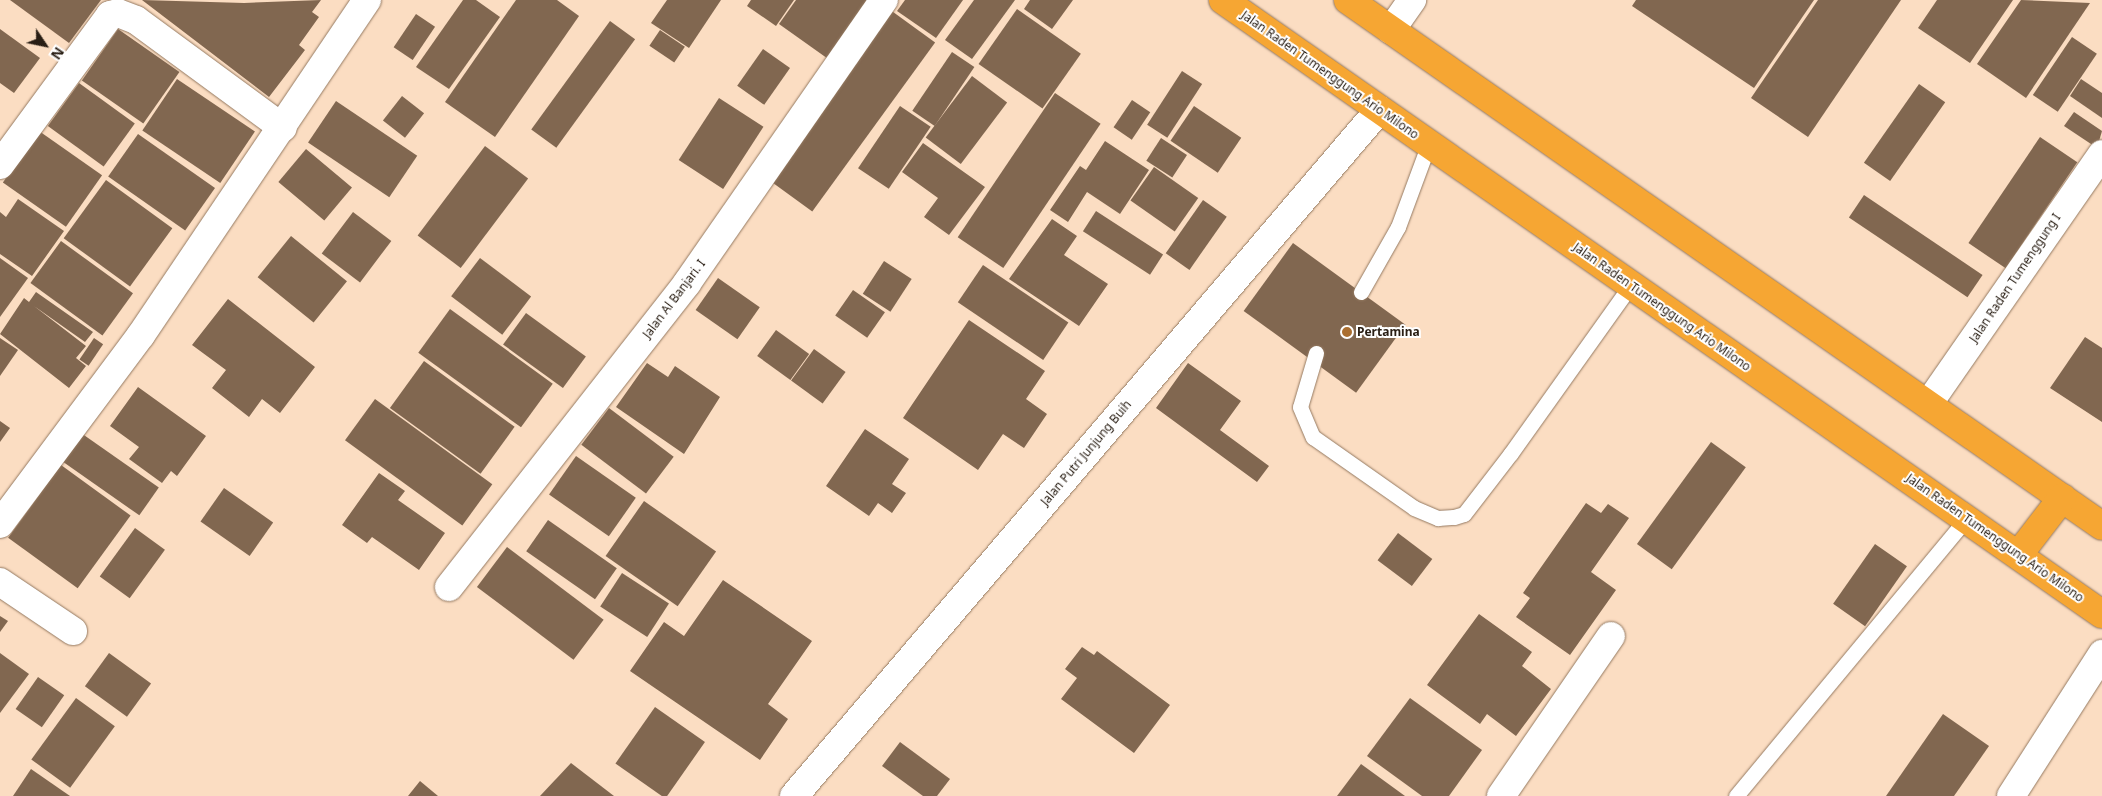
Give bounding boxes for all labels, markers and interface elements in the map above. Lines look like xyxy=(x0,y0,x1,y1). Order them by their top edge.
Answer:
street label: Jalan Raden Tumenggung Ario Milono xyxy=(1238,8,1422,142)
north arrow xyxy=(20,20,70,70)
text: N xyxy=(47,44,69,64)
street label: Jalan Raden Tumenggung I xyxy=(1966,211,2064,345)
street label: Jalan Raden Tumenggung Ario Milono xyxy=(1570,240,1754,374)
street label: Jalan Al Banjari. I xyxy=(640,257,708,341)
place label: Pertamina xyxy=(1357,325,1420,339)
marker: Pertamina xyxy=(1341,326,1353,338)
street label: Jalan Putri Junjung Buih xyxy=(1038,398,1134,508)
street label: Jalan Raden Tumenggung Ario Milono xyxy=(1903,471,2087,605)

